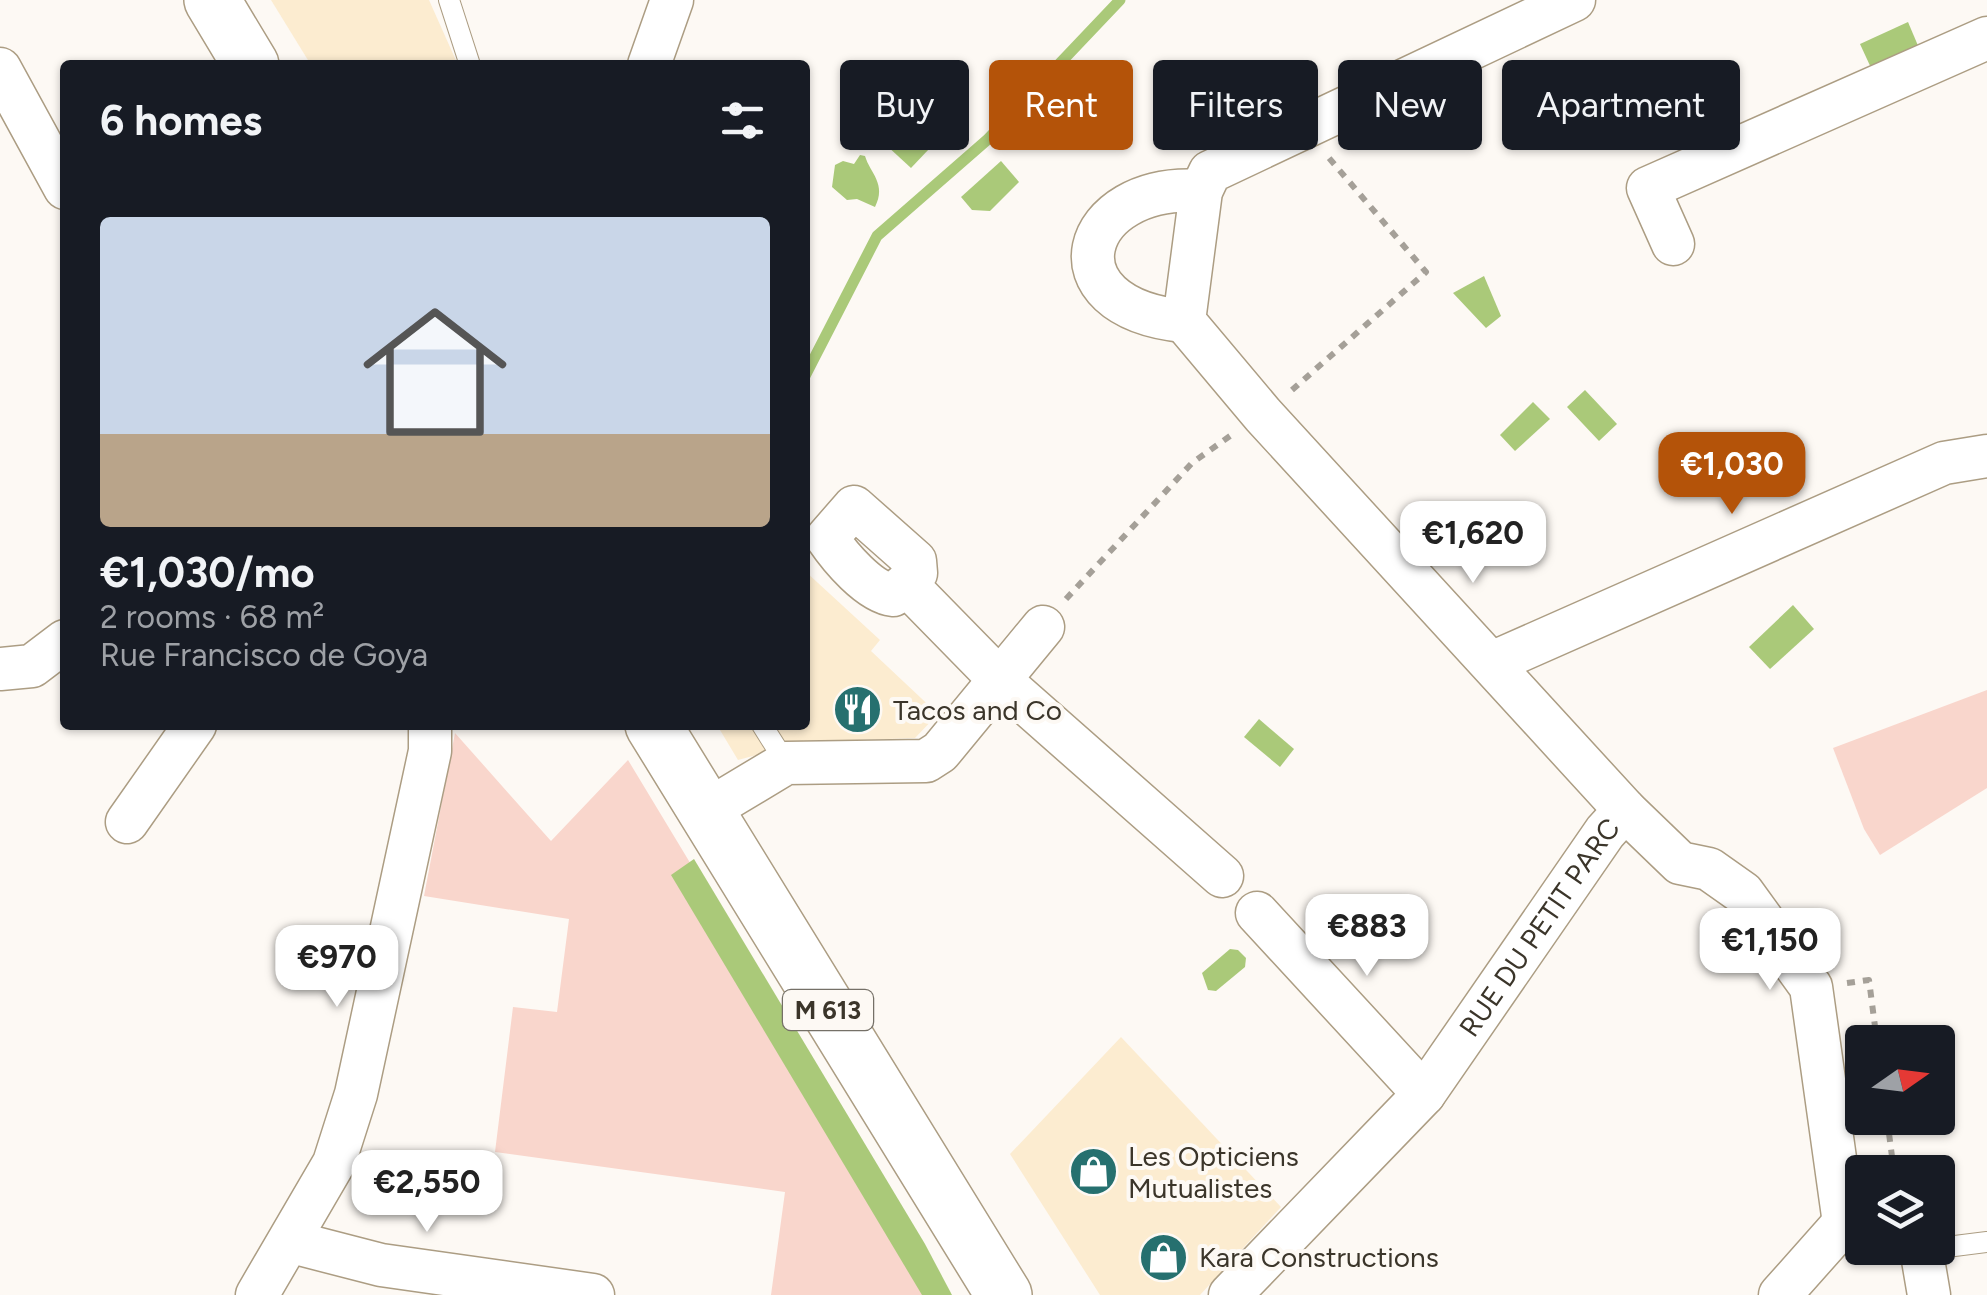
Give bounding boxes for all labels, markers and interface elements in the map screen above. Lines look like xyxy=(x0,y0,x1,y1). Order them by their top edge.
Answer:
chip: Buy xyxy=(840,60,969,150)
chip: Rent xyxy=(989,60,1133,150)
chip: Filters xyxy=(1153,60,1318,150)
chip: New xyxy=(1338,60,1482,150)
chip: Apartment xyxy=(1502,60,1740,150)
icon: filters xyxy=(715,93,770,148)
text: 6 homes xyxy=(100,95,262,146)
icon: home xyxy=(345,282,525,462)
pin: €1,030 xyxy=(1651,432,1813,517)
text: €1,030 xyxy=(1680,445,1784,483)
pin: €1,620 xyxy=(1392,501,1554,586)
text: €1,620 xyxy=(1422,514,1524,552)
text: €1,030/mo xyxy=(100,547,315,598)
text: 2 rooms · 68 m² xyxy=(100,598,324,636)
text: Rue Francisco de Goya xyxy=(100,636,428,674)
restaurant icon: Tacos and Co xyxy=(832,684,884,736)
place label: Tacos and Co xyxy=(893,693,1062,727)
street label: RUE DU PETIT PARC xyxy=(1452,811,1626,1043)
pin: €883 xyxy=(1308,894,1426,979)
text: €883 xyxy=(1327,907,1407,945)
pin: €1,150 xyxy=(1689,908,1851,993)
text: €1,150 xyxy=(1722,921,1818,959)
pin: €970 xyxy=(278,925,396,1010)
text: €970 xyxy=(297,938,377,976)
road number: M 613 xyxy=(783,990,873,1030)
north arrow xyxy=(1845,1025,1955,1135)
map controls xyxy=(1845,1025,1955,1265)
place label: Les Opticiens Mutualistes xyxy=(1128,1139,1299,1205)
shop icon: Les Opticiens Mutualistes xyxy=(1067,1146,1119,1198)
pin: €2,550 xyxy=(346,1150,508,1235)
button: layers xyxy=(1845,1155,1955,1265)
text: €2,550 xyxy=(374,1163,480,1201)
shop icon: Kara Constructions xyxy=(1138,1231,1190,1283)
place label: Kara Constructions xyxy=(1199,1240,1439,1274)

